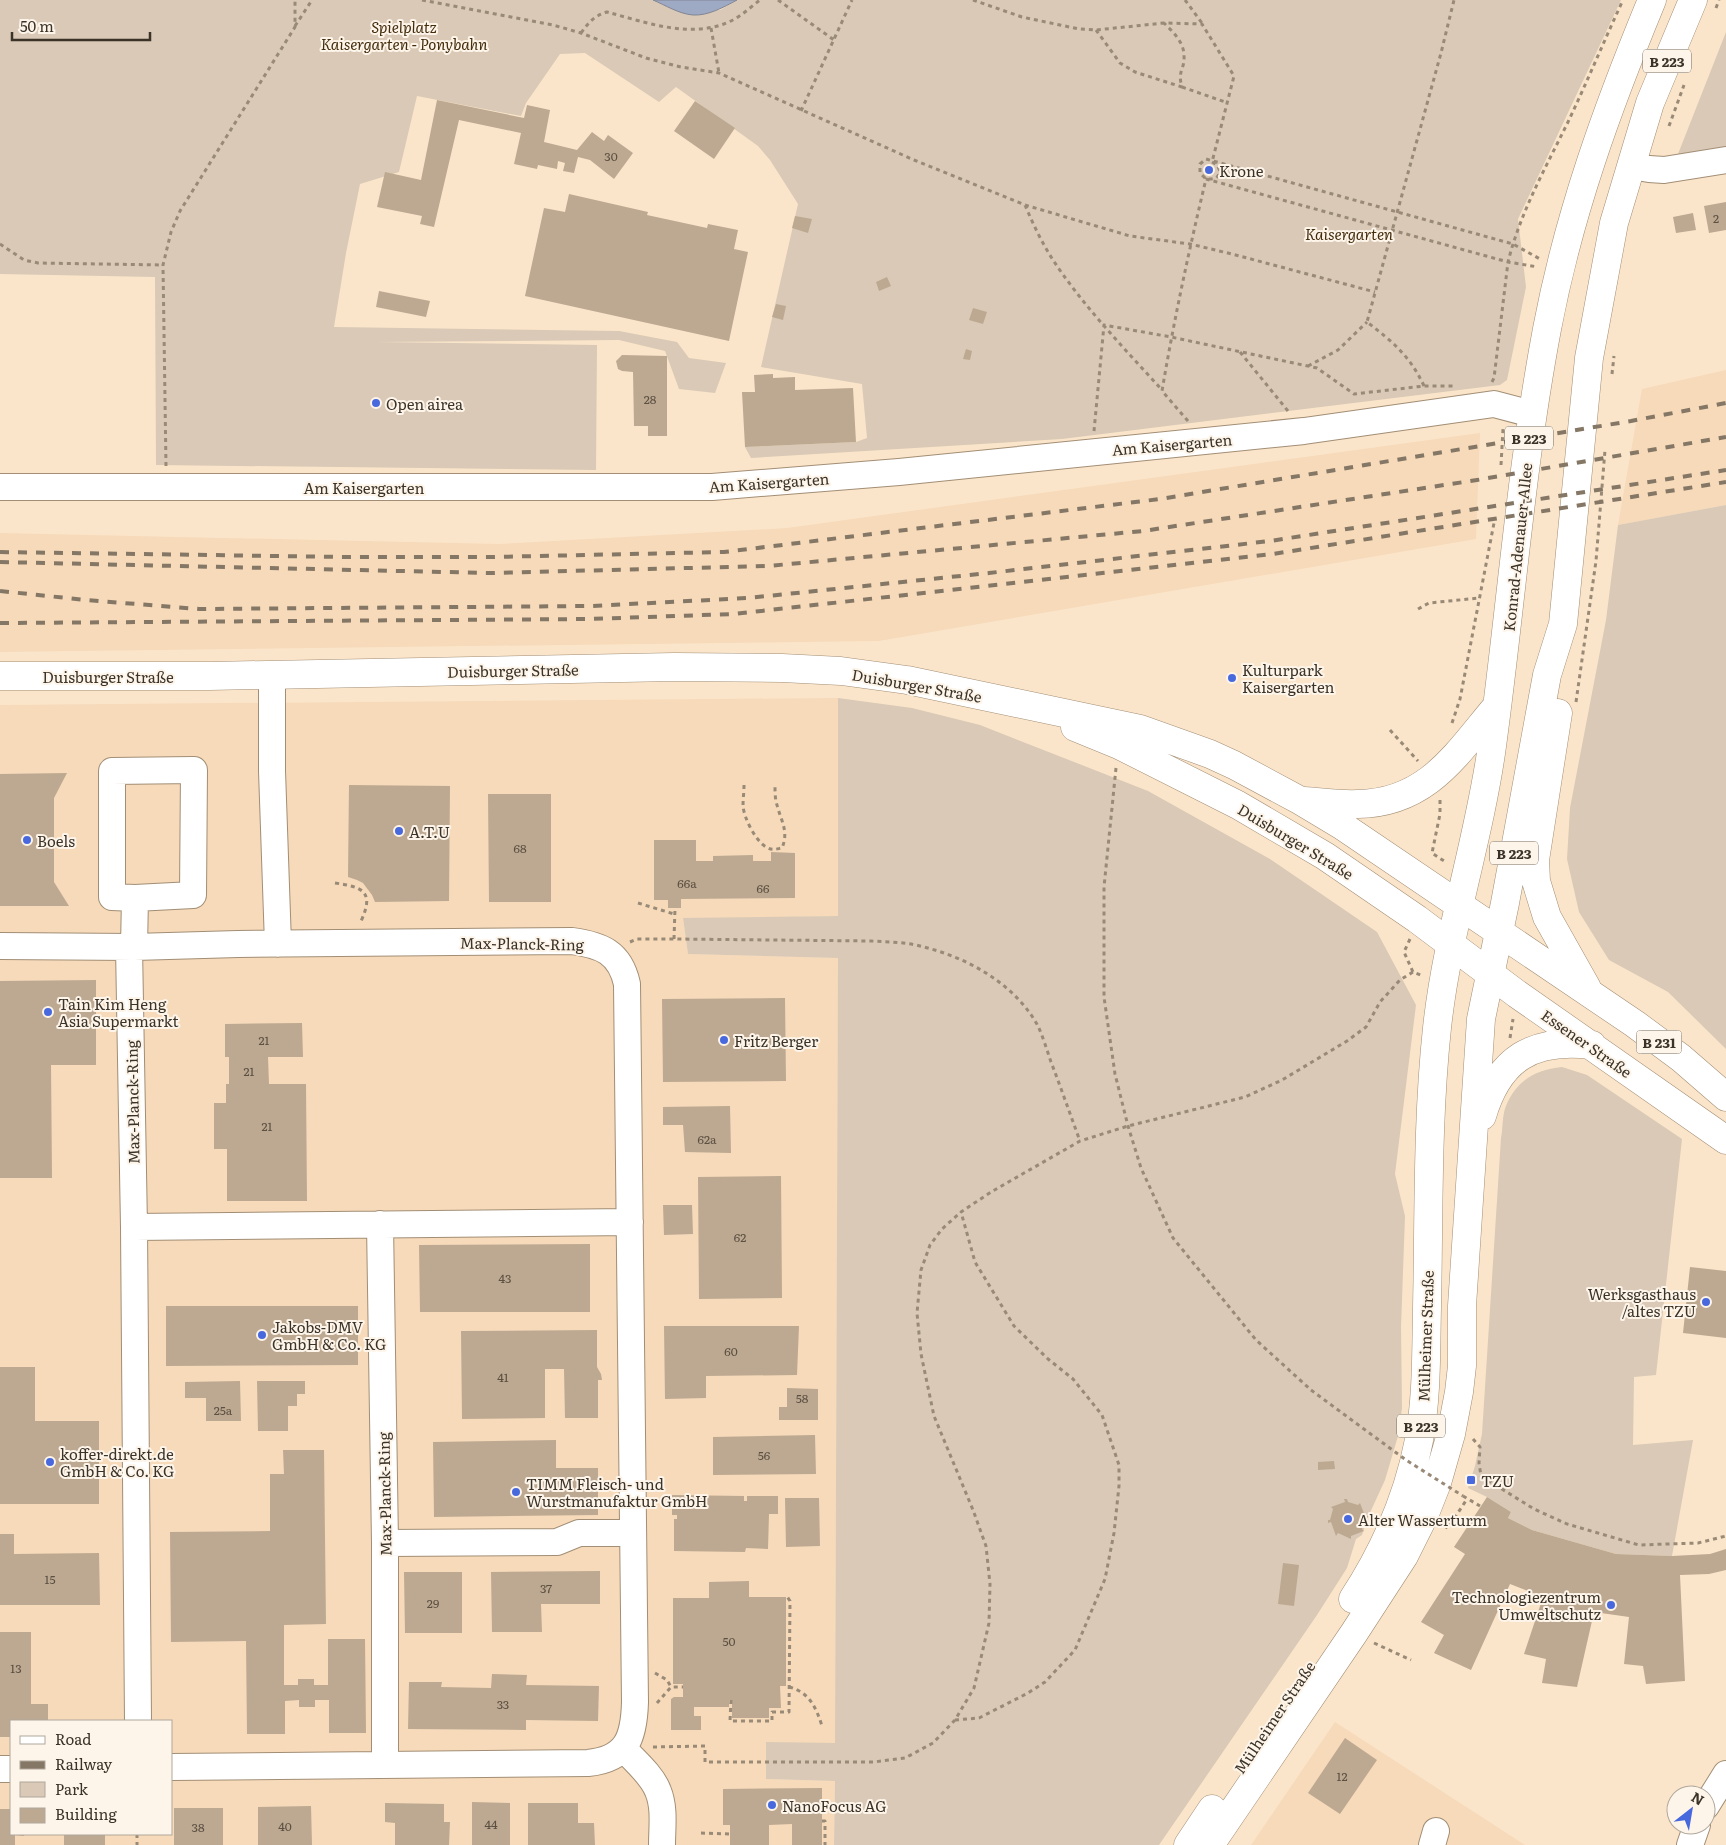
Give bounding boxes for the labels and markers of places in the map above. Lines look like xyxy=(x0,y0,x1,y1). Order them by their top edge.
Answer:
place label: Krone xyxy=(1219,159,1264,182)
marker: Krone xyxy=(1203,164,1215,176)
place label: Open airea xyxy=(386,392,464,415)
marker: Open airea xyxy=(370,397,382,409)
place label: Kulturpark Kaisergarten xyxy=(1242,658,1335,698)
marker: Kulturpark Kaisergarten xyxy=(1226,672,1238,684)
place label: A.T.U xyxy=(409,820,450,843)
marker: A.T.U xyxy=(393,825,405,837)
place label: Boels xyxy=(37,829,75,852)
marker: Boels xyxy=(21,834,33,846)
place label: Tain Kim Heng Asia Supermarkt xyxy=(58,992,179,1032)
marker: Tain Kim Heng Asia Supermarkt xyxy=(42,1006,54,1018)
place label: Fritz Berger xyxy=(734,1029,818,1052)
marker: Fritz Berger xyxy=(718,1034,730,1046)
place label: Werksgasthaus /altes TZU xyxy=(1588,1282,1696,1322)
marker: Werksgasthaus /altes TZU xyxy=(1700,1296,1712,1308)
place label: Jakobs-DMV GmbH & Co. KG xyxy=(272,1315,386,1355)
marker: Jakobs-DMV GmbH & Co. KG xyxy=(256,1329,268,1341)
place label: koffer-direkt.de GmbH & Co. KG xyxy=(60,1442,174,1482)
marker: koffer-direkt.de GmbH & Co. KG xyxy=(44,1456,56,1468)
place label: TZU xyxy=(1481,1469,1514,1492)
place label: TIMM Fleisch- und Wurstmanufaktur GmbH xyxy=(526,1472,708,1512)
marker: TZU xyxy=(1465,1474,1477,1486)
marker: TIMM Fleisch- und Wurstmanufaktur GmbH xyxy=(510,1486,522,1498)
place label: Alter Wasserturm xyxy=(1358,1508,1488,1531)
marker: Alter Wasserturm xyxy=(1342,1513,1354,1525)
place label: Technologiezentrum Umweltschutz xyxy=(1452,1585,1601,1625)
marker: Technologiezentrum Umweltschutz xyxy=(1605,1599,1617,1611)
place label: NanoFocus AG xyxy=(782,1794,887,1817)
marker: NanoFocus AG xyxy=(766,1799,778,1811)

